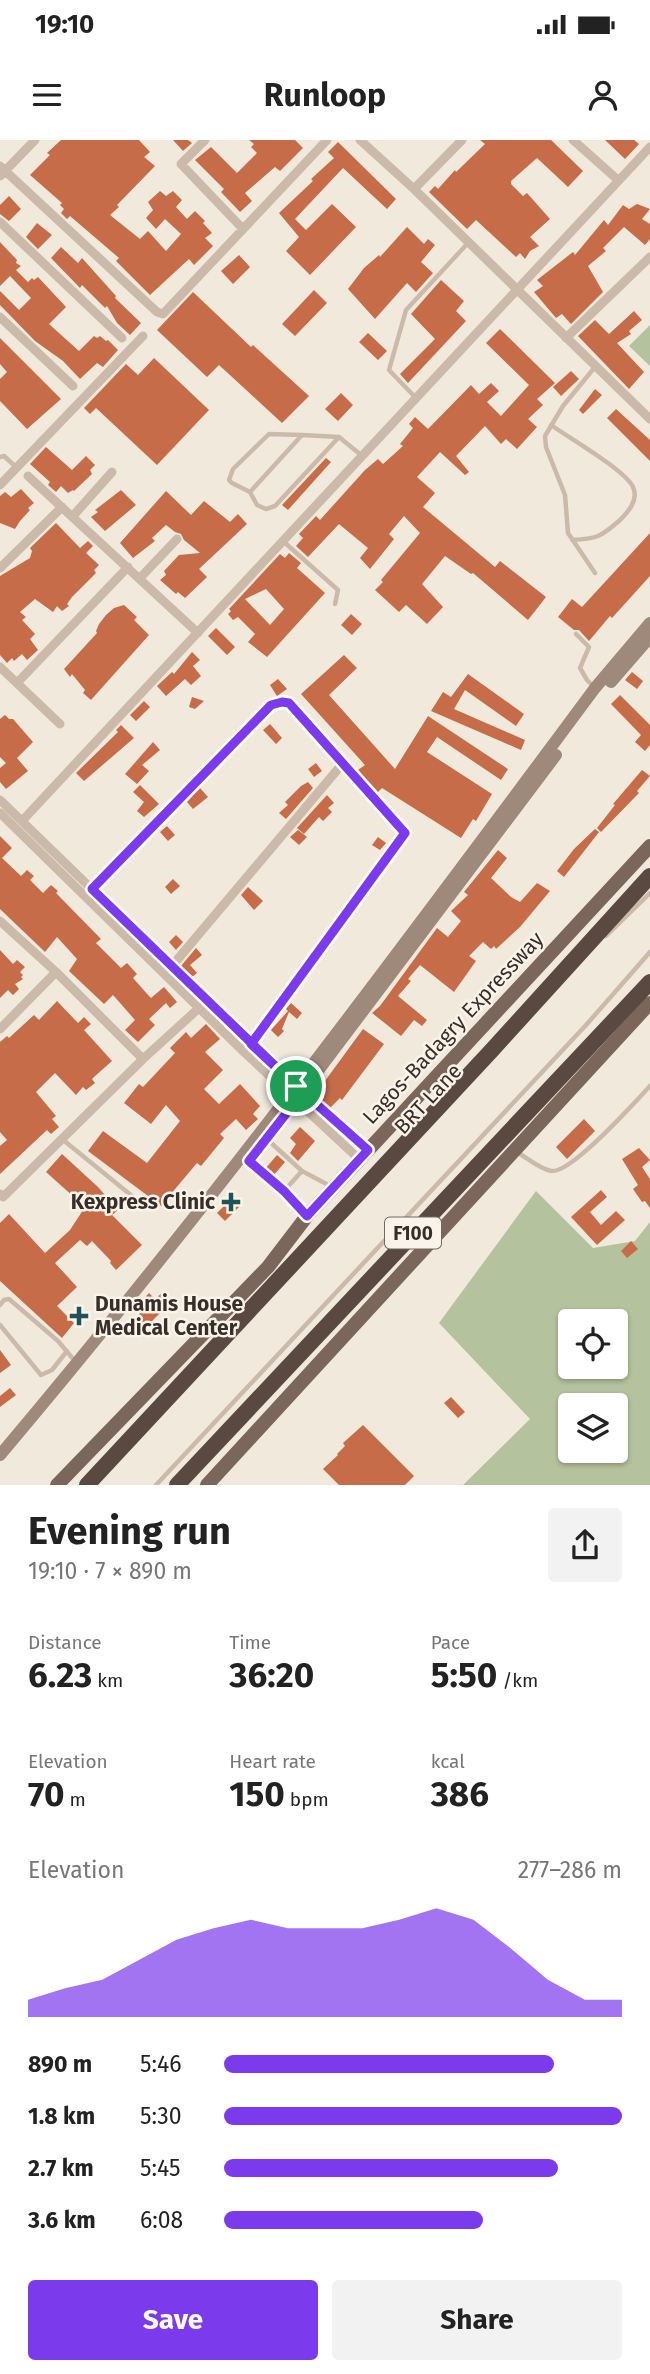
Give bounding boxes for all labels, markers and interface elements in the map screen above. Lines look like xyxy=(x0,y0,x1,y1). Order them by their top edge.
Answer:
text: 19:10 xyxy=(35,9,94,40)
icon: menu xyxy=(28,76,66,114)
text: Runloop xyxy=(264,76,386,114)
icon: person xyxy=(584,76,622,114)
street label: Lagos-Badagry Expressway xyxy=(357,926,549,1130)
pin xyxy=(266,1056,326,1116)
street label: BRT Lane xyxy=(389,1058,467,1140)
icon: arrive xyxy=(277,1067,315,1105)
place label: Kexpress Clinic xyxy=(71,1189,215,1215)
marker: Kexpress Clinic xyxy=(221,1192,241,1212)
road number: F100 xyxy=(385,1218,441,1248)
place label: Dunamis House Medical Center xyxy=(95,1291,243,1341)
marker: Dunamis House Medical Center xyxy=(69,1306,89,1326)
map controls xyxy=(558,1309,628,1463)
button: locate xyxy=(558,1309,628,1379)
button: layers xyxy=(558,1393,628,1463)
text: Evening run xyxy=(28,1508,231,1554)
button: share xyxy=(548,1508,622,1582)
text: 19:10 · 7 × 890 m xyxy=(28,1557,192,1585)
text: Distance xyxy=(28,1631,102,1654)
text: Time xyxy=(229,1631,271,1654)
text: Pace xyxy=(431,1631,470,1654)
text: 6.23 xyxy=(28,1654,92,1696)
text: 36:20 xyxy=(229,1654,314,1696)
text: 5:50 xyxy=(431,1654,497,1696)
text: km xyxy=(92,1669,123,1692)
text: /km xyxy=(497,1669,538,1692)
text: Elevation xyxy=(28,1750,108,1773)
text: Heart rate xyxy=(229,1750,316,1773)
text: kcal xyxy=(431,1750,465,1773)
text: 70 xyxy=(28,1773,64,1815)
text: 150 xyxy=(229,1773,285,1815)
text: 386 xyxy=(431,1773,489,1815)
text: m xyxy=(64,1788,86,1811)
text: bpm xyxy=(285,1788,329,1811)
text: Elevation xyxy=(28,1856,124,1884)
text: 277–286 m xyxy=(518,1856,622,1884)
text: 890 m xyxy=(28,2050,92,2078)
text: 5:46 xyxy=(140,2050,181,2078)
text: 1.8 km xyxy=(28,2102,95,2130)
text: 5:30 xyxy=(140,2102,182,2130)
text: 2.7 km xyxy=(28,2154,94,2182)
text: 5:45 xyxy=(140,2154,180,2182)
text: 3.6 km xyxy=(28,2206,96,2234)
text: 6:08 xyxy=(140,2206,183,2234)
button: Save xyxy=(28,2280,318,2360)
button: Share xyxy=(332,2280,622,2360)

